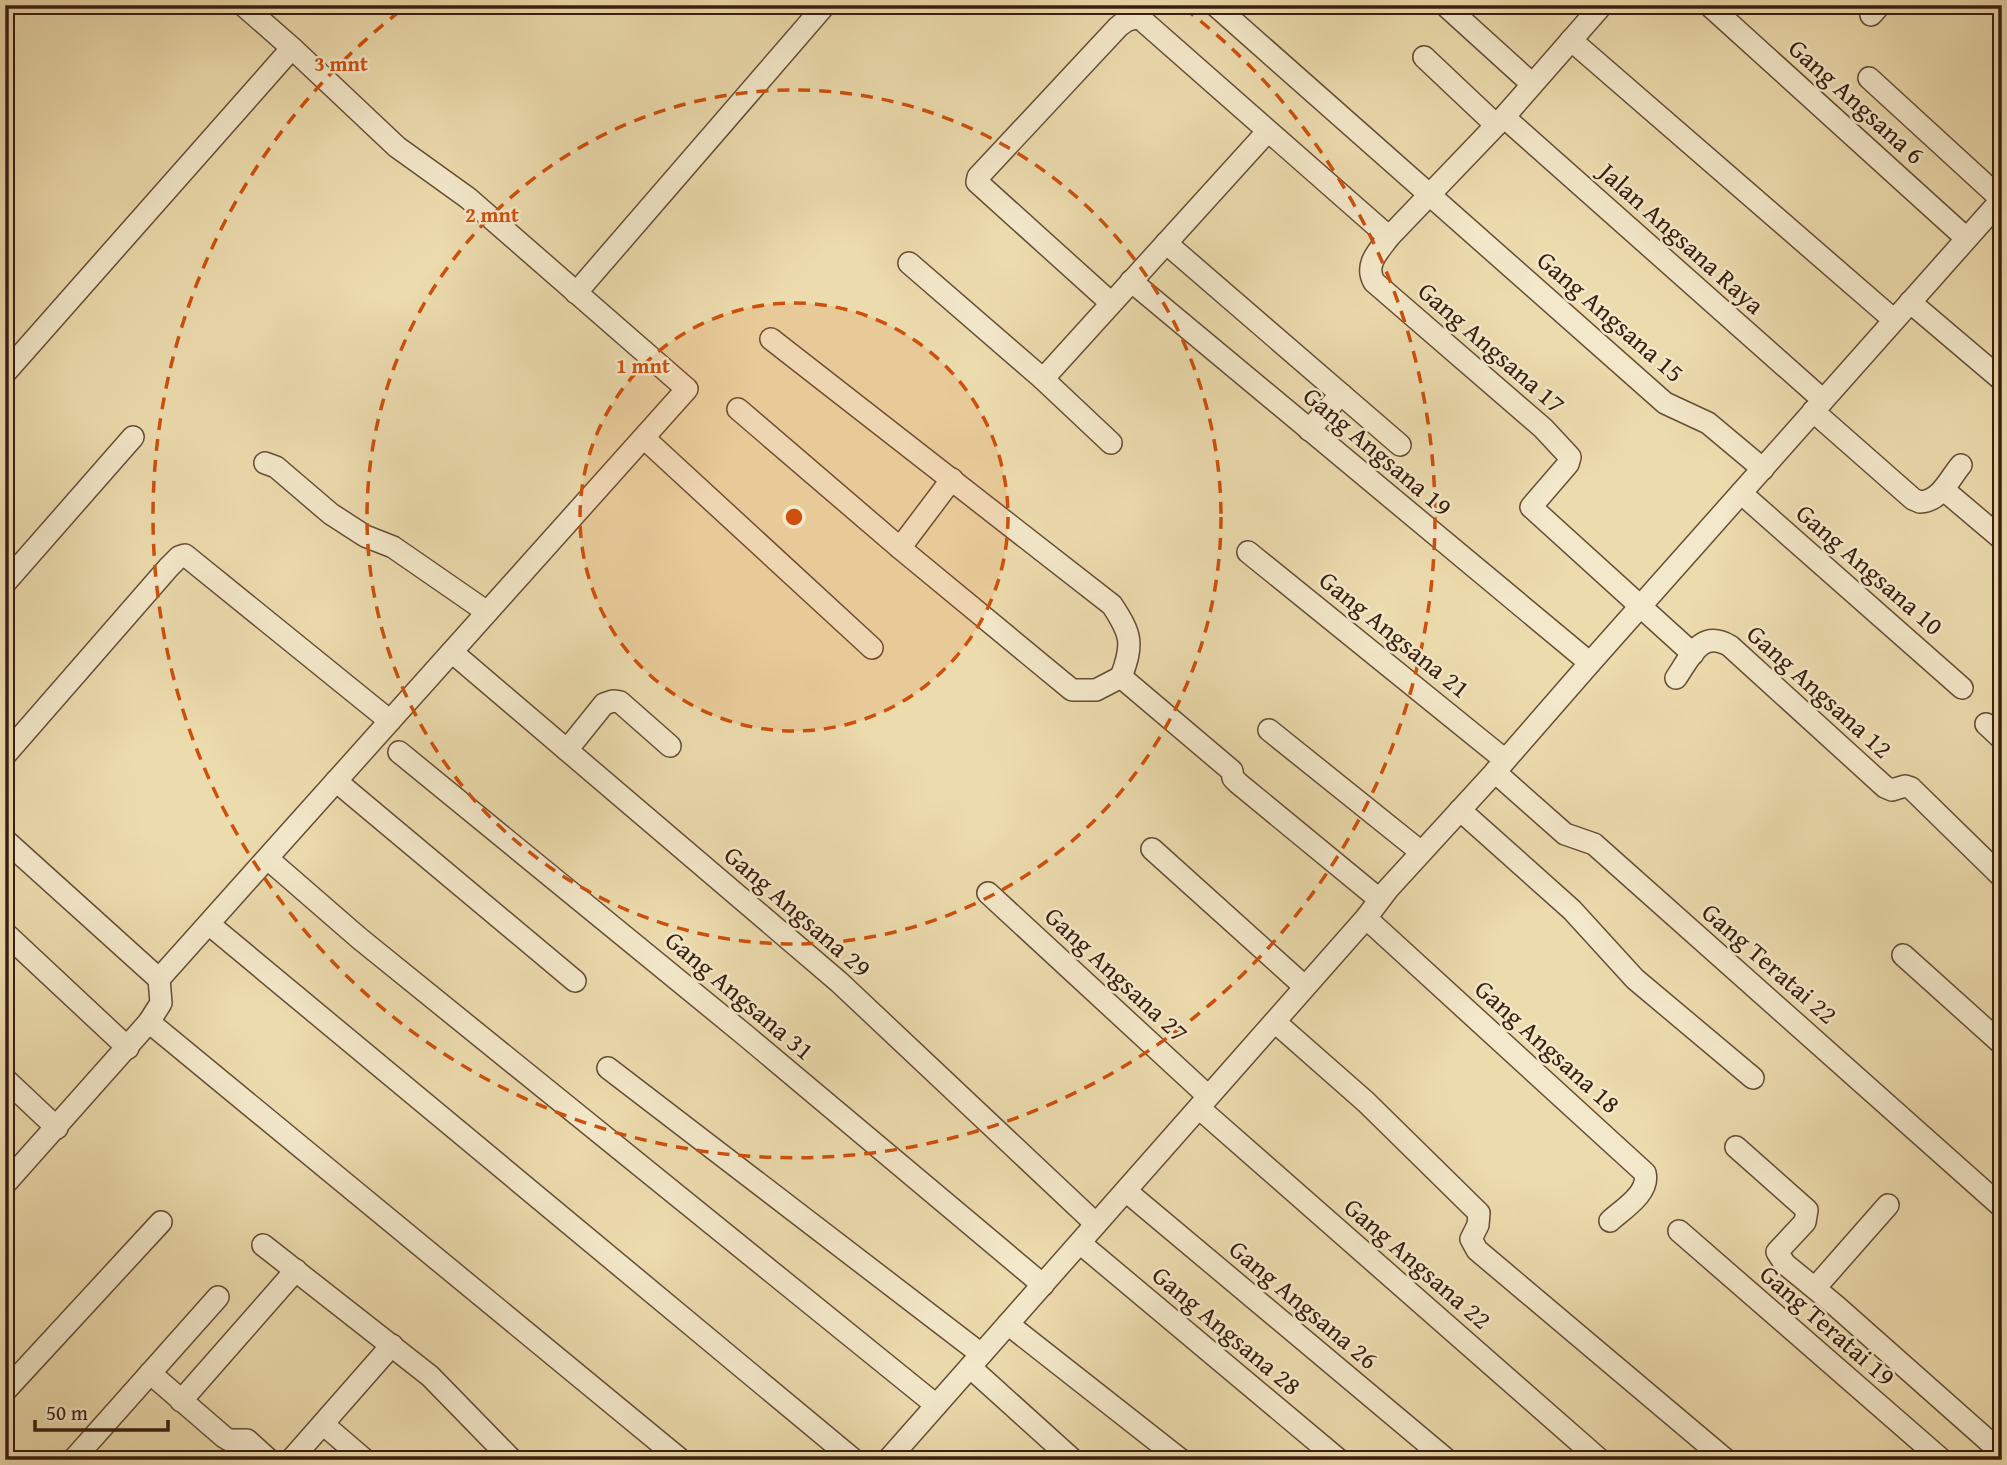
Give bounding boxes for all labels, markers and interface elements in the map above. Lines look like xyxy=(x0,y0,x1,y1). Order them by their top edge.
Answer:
street label: Gang Angsana 6 xyxy=(1780,29,1934,173)
text: 3 mnt xyxy=(314,48,368,79)
street label: Jalan Angsana Raya xyxy=(1588,151,1774,324)
text: 2 mnt xyxy=(465,199,519,230)
street label: Gang Angsana 15 xyxy=(1529,241,1693,391)
street label: Gang Angsana 17 xyxy=(1410,272,1574,422)
text: 1 mnt xyxy=(616,350,670,381)
street label: Gang Angsana 19 xyxy=(1295,377,1461,525)
street label: Gang Angsana 10 xyxy=(1788,494,1952,644)
centre of rings xyxy=(782,505,806,529)
street label: Gang Angsana 21 xyxy=(1311,561,1479,707)
street label: Gang Angsana 12 xyxy=(1738,615,1902,767)
street label: Gang Angsana 29 xyxy=(716,836,880,986)
street label: Gang Teratai 22 xyxy=(1693,893,1847,1033)
street label: Gang Angsana 27 xyxy=(1036,897,1198,1051)
street label: Gang Angsana 31 xyxy=(657,921,823,1069)
street label: Gang Angsana 18 xyxy=(1466,970,1630,1122)
street label: Gang Angsana 22 xyxy=(1336,1188,1500,1338)
street label: Gang Angsana 26 xyxy=(1221,1230,1387,1378)
street label: Gang Teratai 19 xyxy=(1751,1255,1905,1395)
street label: Gang Angsana 28 xyxy=(1144,1256,1310,1404)
scale bar xyxy=(35,1388,168,1432)
text: 50 m xyxy=(46,1397,88,1428)

